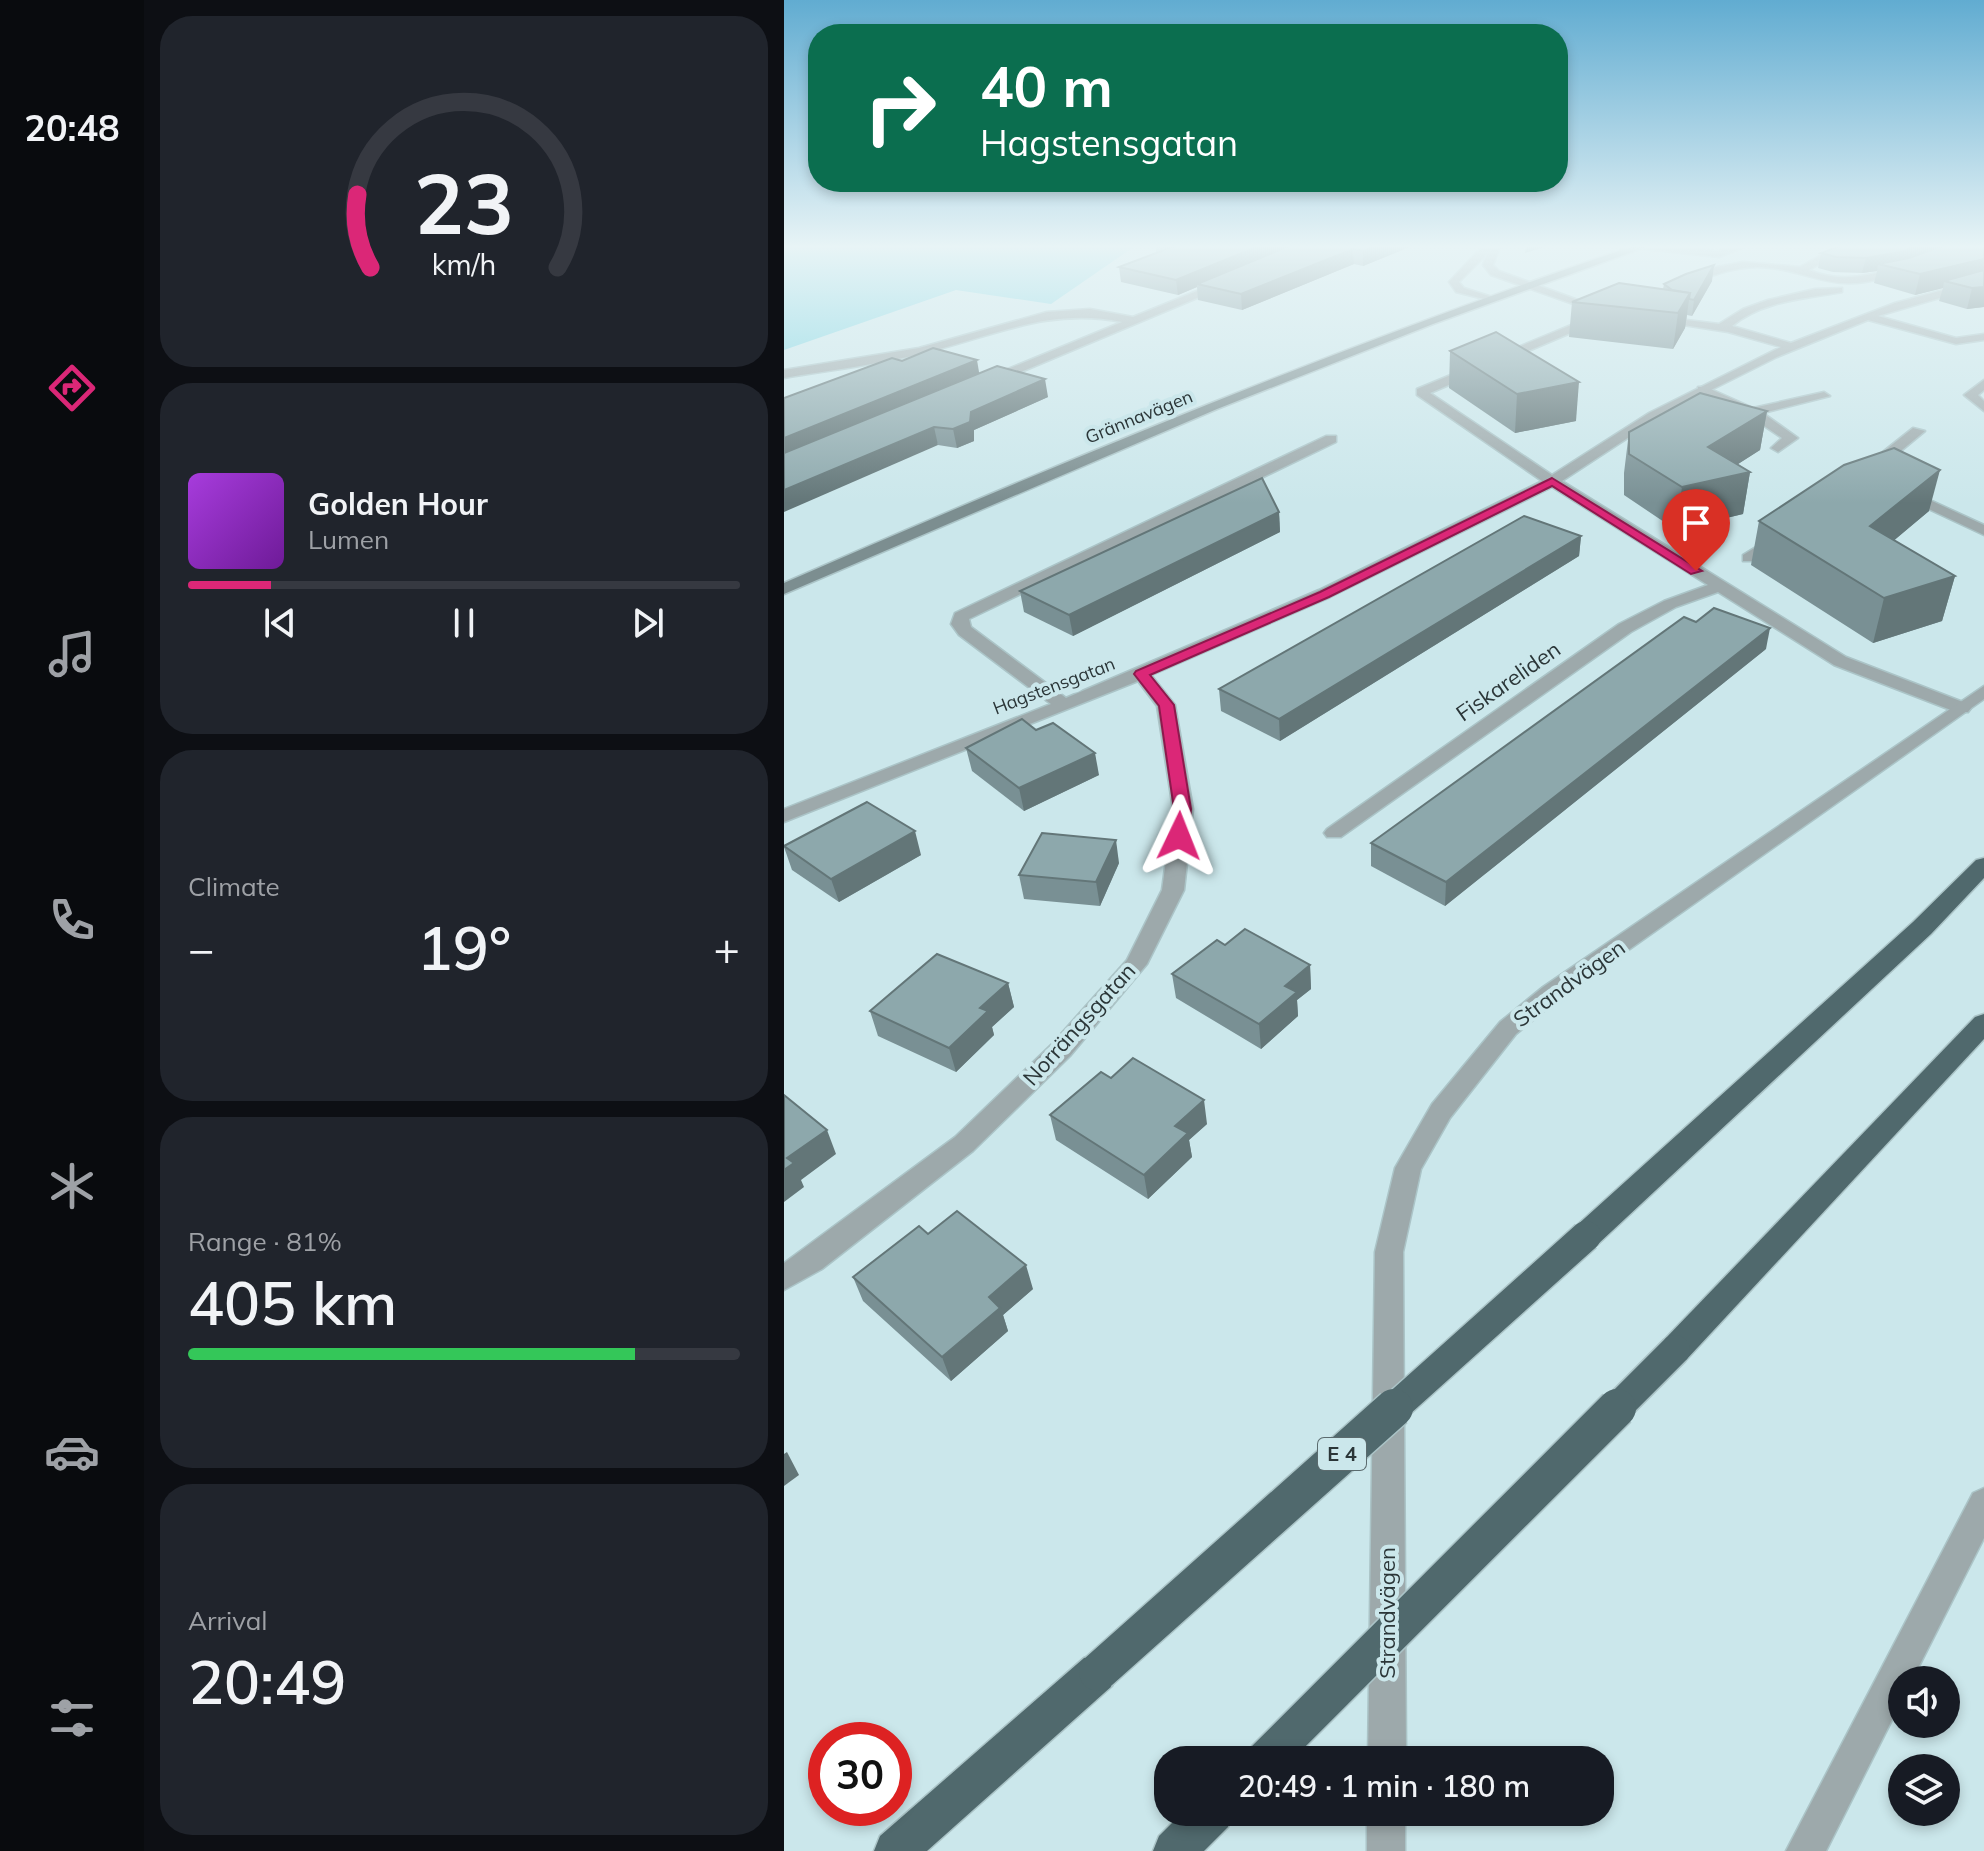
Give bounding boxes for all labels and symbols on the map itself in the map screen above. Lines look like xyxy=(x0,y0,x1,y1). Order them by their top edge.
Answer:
street label: Grännavägen xyxy=(1082,385,1196,449)
pin xyxy=(1662,489,1730,571)
street label: Fiskareliden xyxy=(1450,635,1566,727)
street label: Hagstensgatan xyxy=(989,652,1118,719)
position arrow xyxy=(1137,794,1221,878)
street label: Strandvägen xyxy=(1508,933,1630,1033)
street label: Norrängsgatan xyxy=(1017,957,1141,1091)
road number: E 4 xyxy=(1318,1438,1366,1470)
street label: Strandvägen xyxy=(1373,1547,1401,1679)
speed limit sign: 30 xyxy=(808,1722,912,1826)

